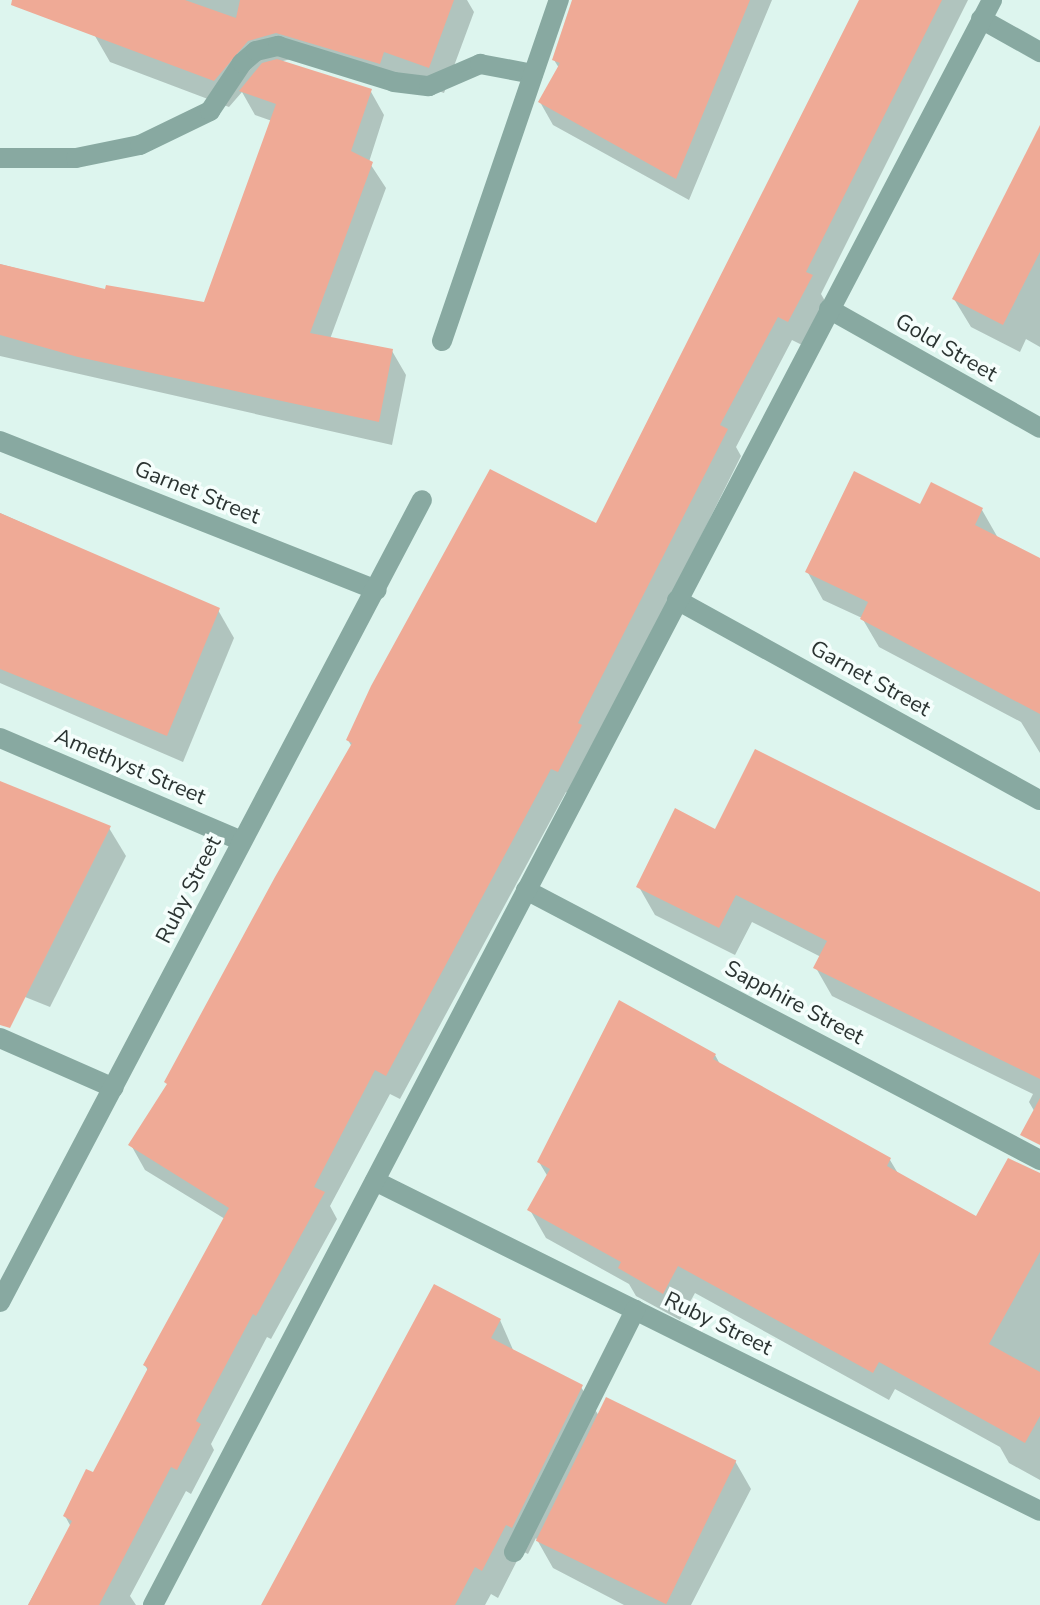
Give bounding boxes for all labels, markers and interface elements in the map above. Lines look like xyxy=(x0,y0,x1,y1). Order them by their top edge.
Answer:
street label: Gold Street xyxy=(890,308,1002,388)
street label: Garnet Street xyxy=(130,456,264,530)
street label: Garnet Street xyxy=(805,635,935,723)
street label: Amethyst Street xyxy=(50,723,210,811)
street label: Ruby Street xyxy=(151,832,227,948)
street label: Sapphire Street xyxy=(720,955,868,1051)
street label: Ruby Street xyxy=(660,1287,776,1361)

